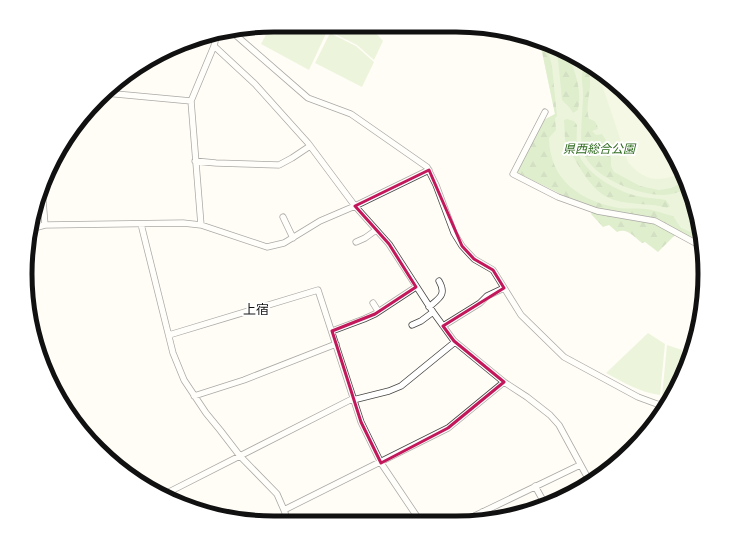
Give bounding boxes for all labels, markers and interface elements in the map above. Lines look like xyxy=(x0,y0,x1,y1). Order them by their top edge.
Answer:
park label: 県西総合公園 xyxy=(563,141,637,156)
district label: 上宿 xyxy=(243,301,269,318)

